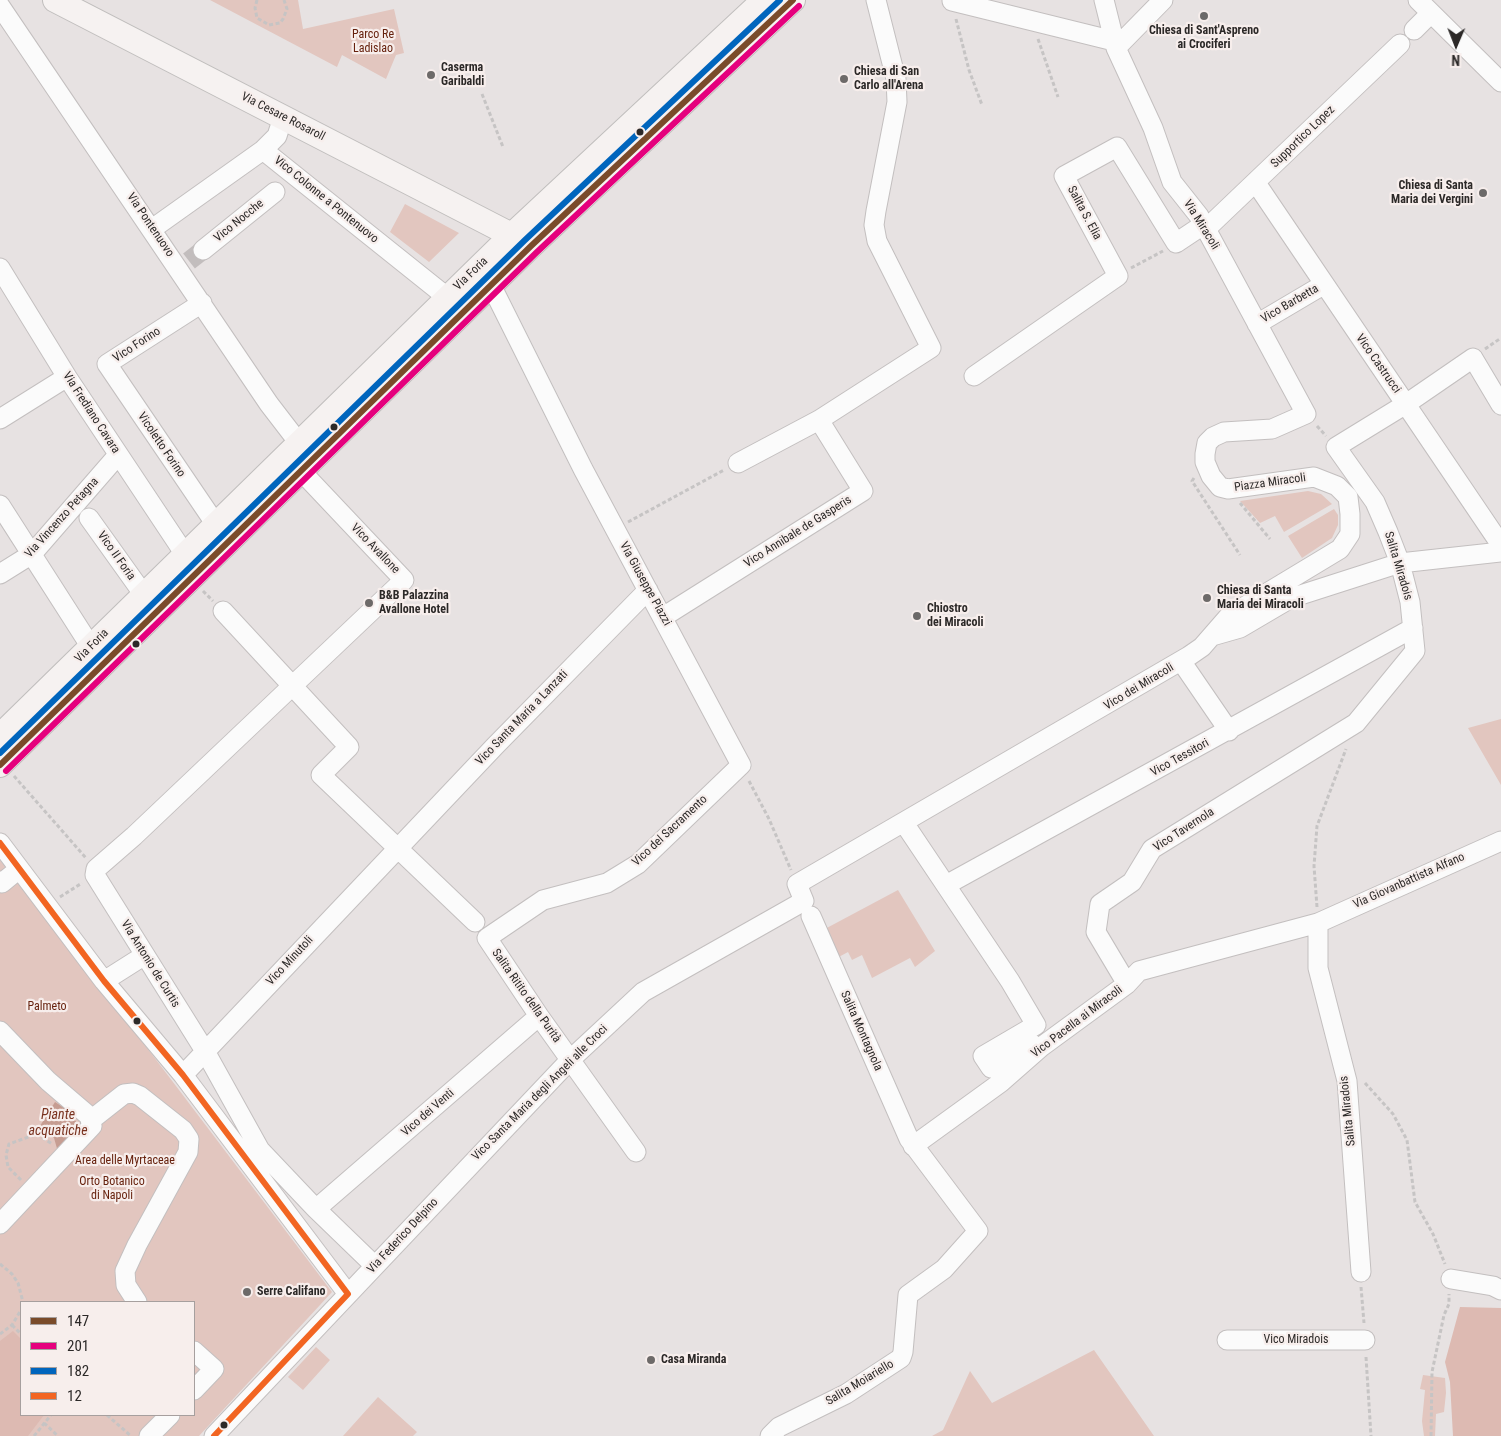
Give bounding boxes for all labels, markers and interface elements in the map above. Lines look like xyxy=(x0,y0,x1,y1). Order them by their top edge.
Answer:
marker: Chiesa di Sant'Aspreno ai Crociferi xyxy=(1198,10,1210,22)
north arrow xyxy=(1431,20,1481,70)
place label: Chiesa di Sant'Aspreno ai Crociferi xyxy=(1149,24,1259,52)
park label: Parco Re Ladislao xyxy=(352,28,394,56)
text: N xyxy=(1451,52,1460,68)
place label: Caserma Garibaldi xyxy=(441,61,484,89)
place label: Chiesa di San Carlo all'Arena xyxy=(854,65,923,93)
marker: Caserma Garibaldi xyxy=(425,69,437,81)
marker: Chiesa di San Carlo all'Arena xyxy=(838,73,850,85)
street label: Via Cesare Rosaroll xyxy=(239,90,327,144)
street label: Supportico Lopez xyxy=(1268,103,1338,171)
unlabelled marker xyxy=(635,127,645,137)
street label: Vico Colonne a Pontenuovo xyxy=(271,153,381,247)
place label: Chiesa di Santa Maria dei Vergini xyxy=(1391,179,1473,207)
street label: Salita S. Elia xyxy=(1064,184,1104,242)
marker: Chiesa di Santa Maria dei Vergini xyxy=(1477,187,1489,199)
street label: Via Pontenuovo xyxy=(123,190,177,260)
street label: Vico Nocche xyxy=(211,197,267,245)
street label: Via Miracoli xyxy=(1180,197,1222,253)
street label: Via Foria xyxy=(451,254,491,294)
street label: Vico Barbetta xyxy=(1259,282,1321,326)
street label: Vico Forino xyxy=(111,324,163,366)
street label: Vico Castrucci xyxy=(1352,332,1404,396)
street label: Via Frediano Cavara xyxy=(59,370,123,456)
street label: Vicoletto Forino xyxy=(134,410,188,480)
unlabelled marker xyxy=(329,422,339,432)
street label: Piazza Miracoli xyxy=(1233,471,1307,495)
street label: Via Vincenzo Petagna xyxy=(22,475,102,561)
street label: Vico Annibale de Gasperis xyxy=(742,493,854,571)
street label: Vico Avallone xyxy=(348,521,402,577)
street label: Vico II Foria xyxy=(94,529,138,583)
street label: Salita Miradois xyxy=(1381,530,1415,602)
street label: Via Giuseppe Piazzi xyxy=(616,540,674,628)
place label: Chiesa di Santa Maria dei Miracoli xyxy=(1217,584,1304,612)
place label: B&B Palazzina Avallone Hotel xyxy=(379,589,449,617)
marker: Chiesa di Santa Maria dei Miracoli xyxy=(1201,592,1213,604)
marker: B&B Palazzina Avallone Hotel xyxy=(363,597,375,609)
place label: Chiostro dei Miracoli xyxy=(927,602,984,630)
marker: Chiostro dei Miracoli xyxy=(911,610,923,622)
street label: Via Foria xyxy=(72,626,112,666)
unlabelled marker xyxy=(131,639,141,649)
street label: Vico dei Miracoli xyxy=(1101,660,1177,714)
street label: Vico Santa Maria a Lanzati xyxy=(473,668,571,768)
street label: Vico Tessitori xyxy=(1148,736,1212,780)
street label: Vico del Sacramento xyxy=(629,792,711,870)
street label: Vico Tavernola xyxy=(1151,805,1217,855)
street label: Via Giovanbattista Alfano xyxy=(1351,850,1467,912)
street label: Via Antonio de Curtis xyxy=(117,918,183,1010)
street label: Vico Minutoli xyxy=(264,933,316,989)
street label: Salita Ritito della Purità xyxy=(488,946,564,1046)
street label: Vico Pacella ai Miracoli xyxy=(1028,983,1126,1061)
street label: Salita Montagnola xyxy=(837,989,885,1073)
park label: Palmeto xyxy=(27,1000,67,1014)
unlabelled marker xyxy=(132,1016,142,1026)
street label: Vico Santa Maria degli Angeli alle Croci xyxy=(469,1022,611,1164)
street label: Salita Miradois xyxy=(1337,1075,1359,1147)
street label: Vico dei Venti xyxy=(399,1086,457,1140)
water label: Piante acquatiche xyxy=(29,1107,87,1140)
park label: Area delle Myrtaceae xyxy=(75,1154,175,1168)
park label: Orto Botanico di Napoli xyxy=(79,1175,145,1203)
street label: Via Federico Delpino xyxy=(365,1196,441,1276)
place label: Serre Califano xyxy=(257,1285,326,1299)
marker: Serre Califano xyxy=(241,1286,253,1298)
legend xyxy=(20,1301,195,1416)
text: 147 xyxy=(67,1312,89,1330)
street label: Vico Miradois xyxy=(1264,1333,1328,1347)
text: 201 xyxy=(67,1337,89,1355)
place label: Casa Miranda xyxy=(661,1353,726,1367)
marker: Casa Miranda xyxy=(645,1354,657,1366)
street label: Salita Moiariello xyxy=(823,1357,897,1409)
text: 182 xyxy=(67,1362,89,1380)
text: 12 xyxy=(67,1387,82,1405)
unlabelled marker xyxy=(219,1420,229,1430)

